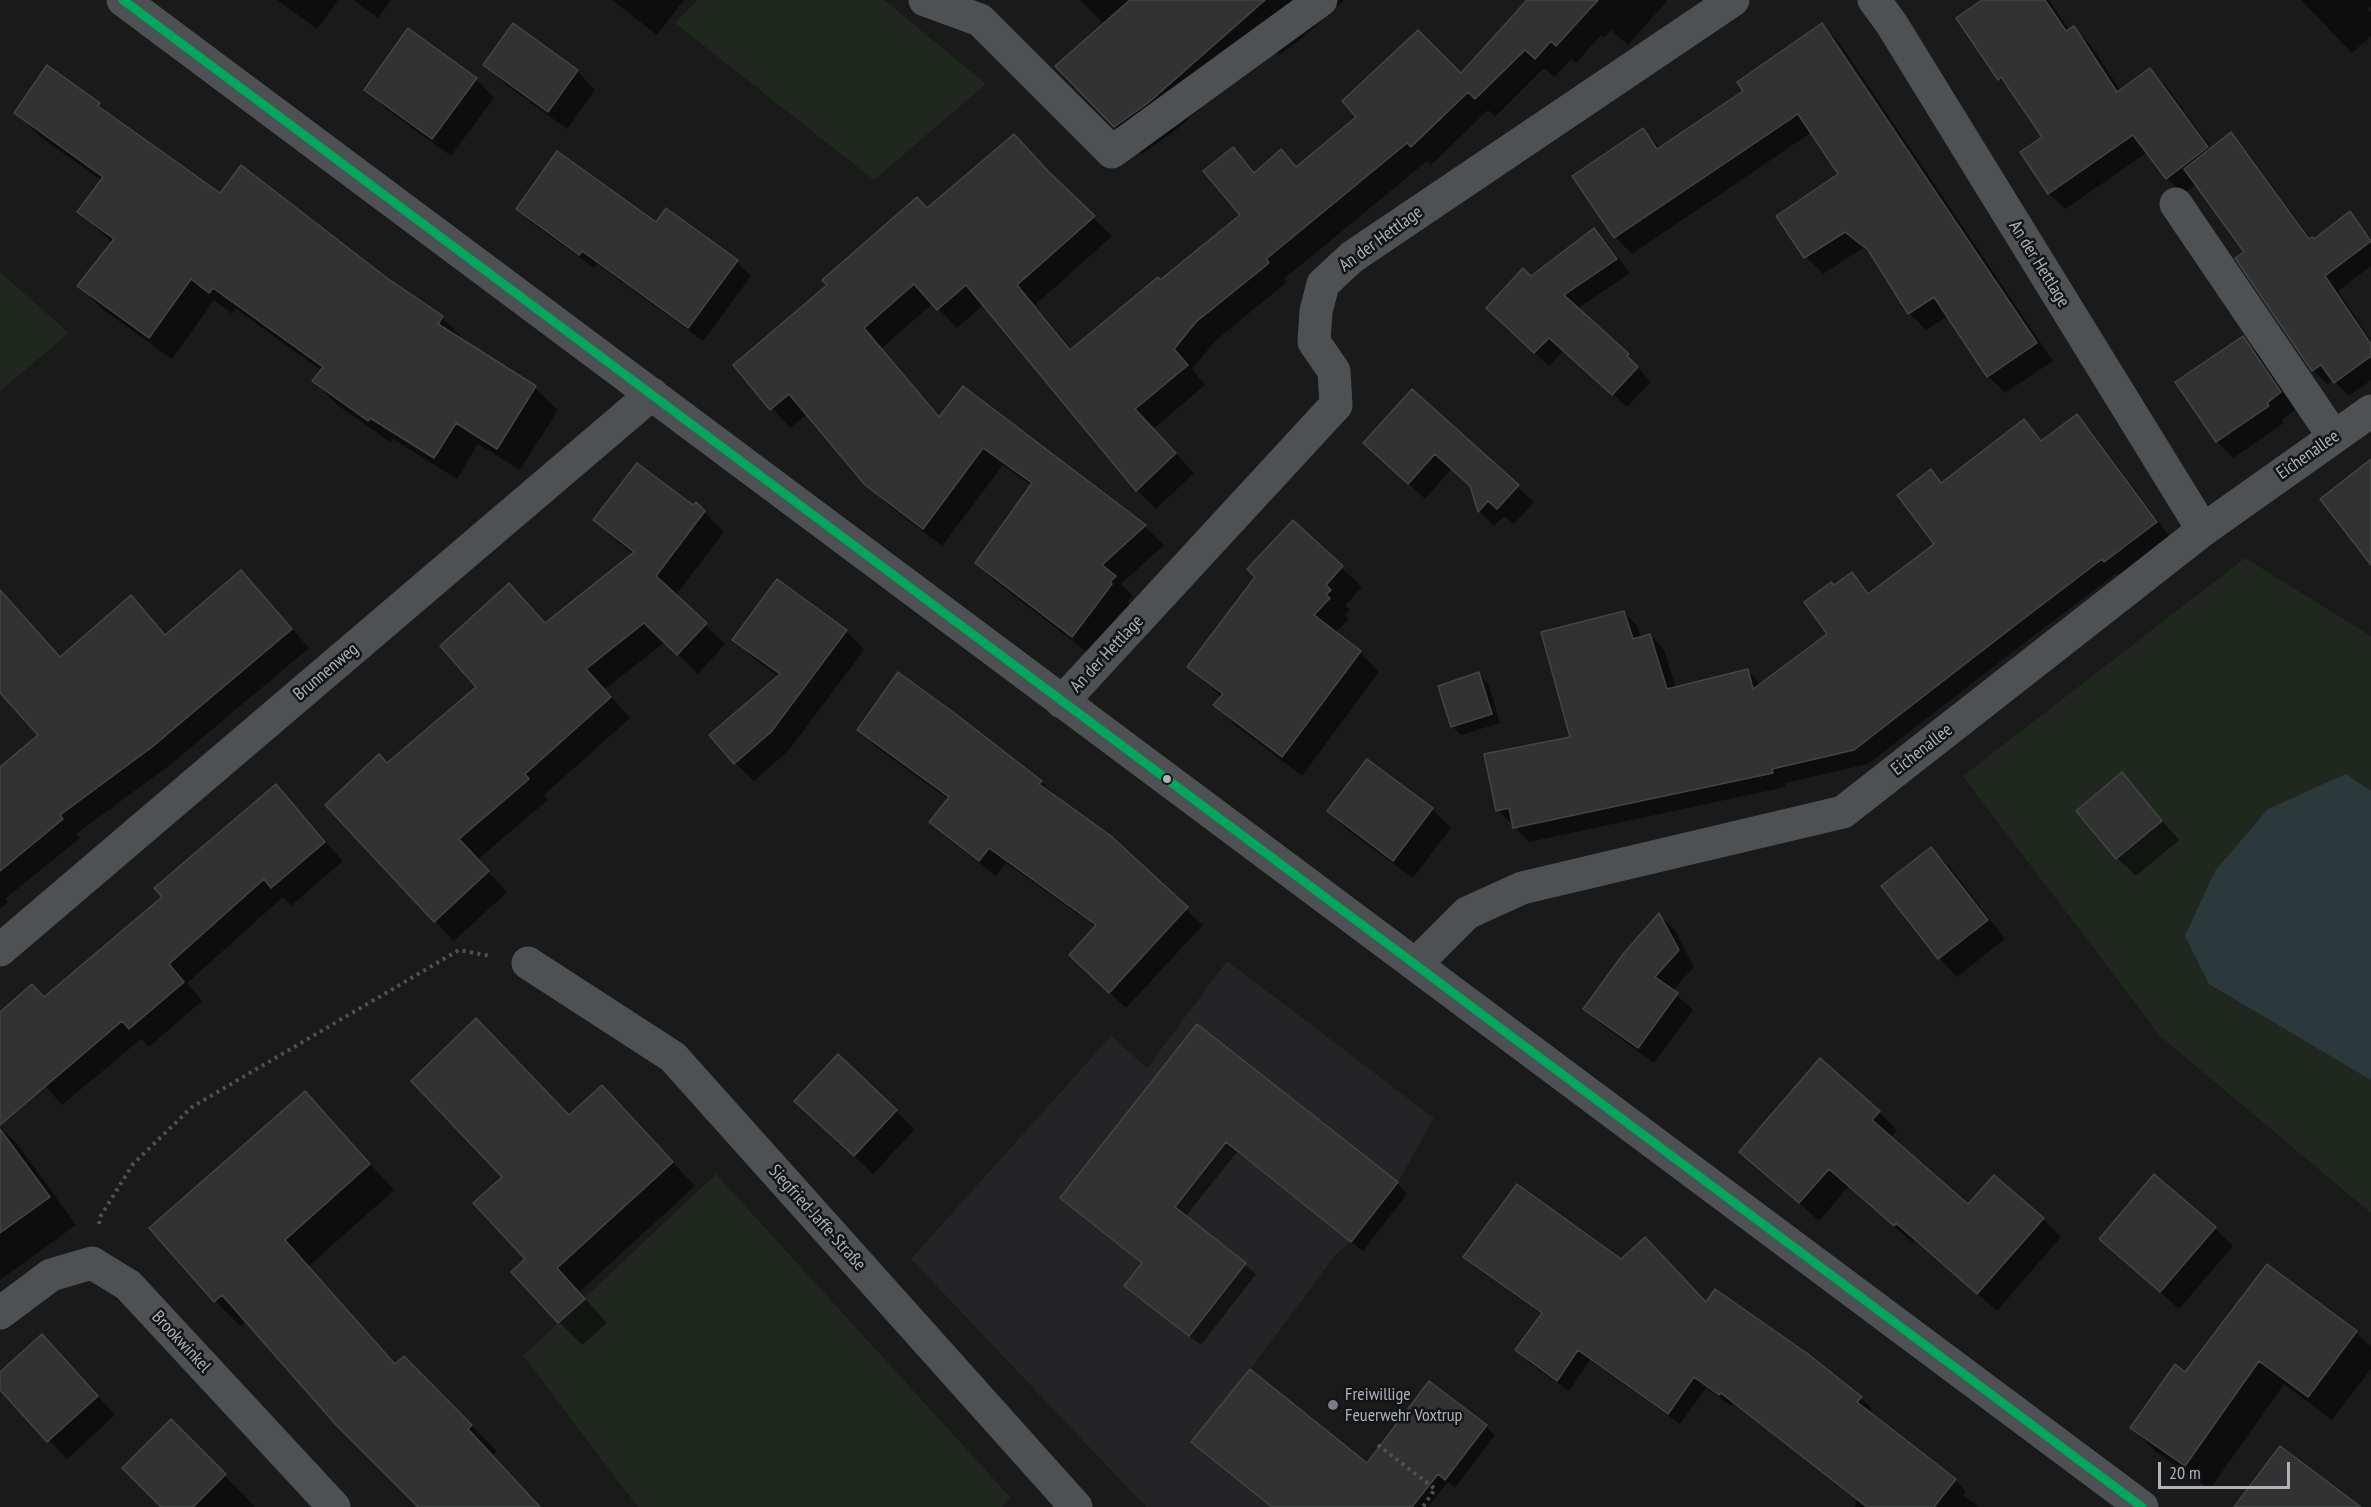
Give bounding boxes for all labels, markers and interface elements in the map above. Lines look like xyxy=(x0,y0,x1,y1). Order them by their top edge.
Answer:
street label: An der Hettlage xyxy=(1335,202,1427,276)
street label: An der Hettlage xyxy=(2004,217,2074,311)
street label: Eichenallee xyxy=(2272,426,2344,484)
street label: An der Hettlage xyxy=(1066,611,1148,697)
street label: Brunnenweg xyxy=(289,639,363,705)
street label: Eichenallee xyxy=(1887,719,1957,781)
unlabelled marker xyxy=(1161,773,1173,785)
street label: Siegfried-Jaffe-Straße xyxy=(764,1161,870,1275)
street label: Brookwinkel xyxy=(147,1307,215,1377)
place label: Freiwillige Feuerwehr Voxtrup xyxy=(1345,1384,1462,1426)
marker: Freiwillige Feuerwehr Voxtrup xyxy=(1326,1398,1340,1412)
scale bar xyxy=(2161,1450,2293,1488)
text: 20 m xyxy=(2169,1461,2201,1484)

